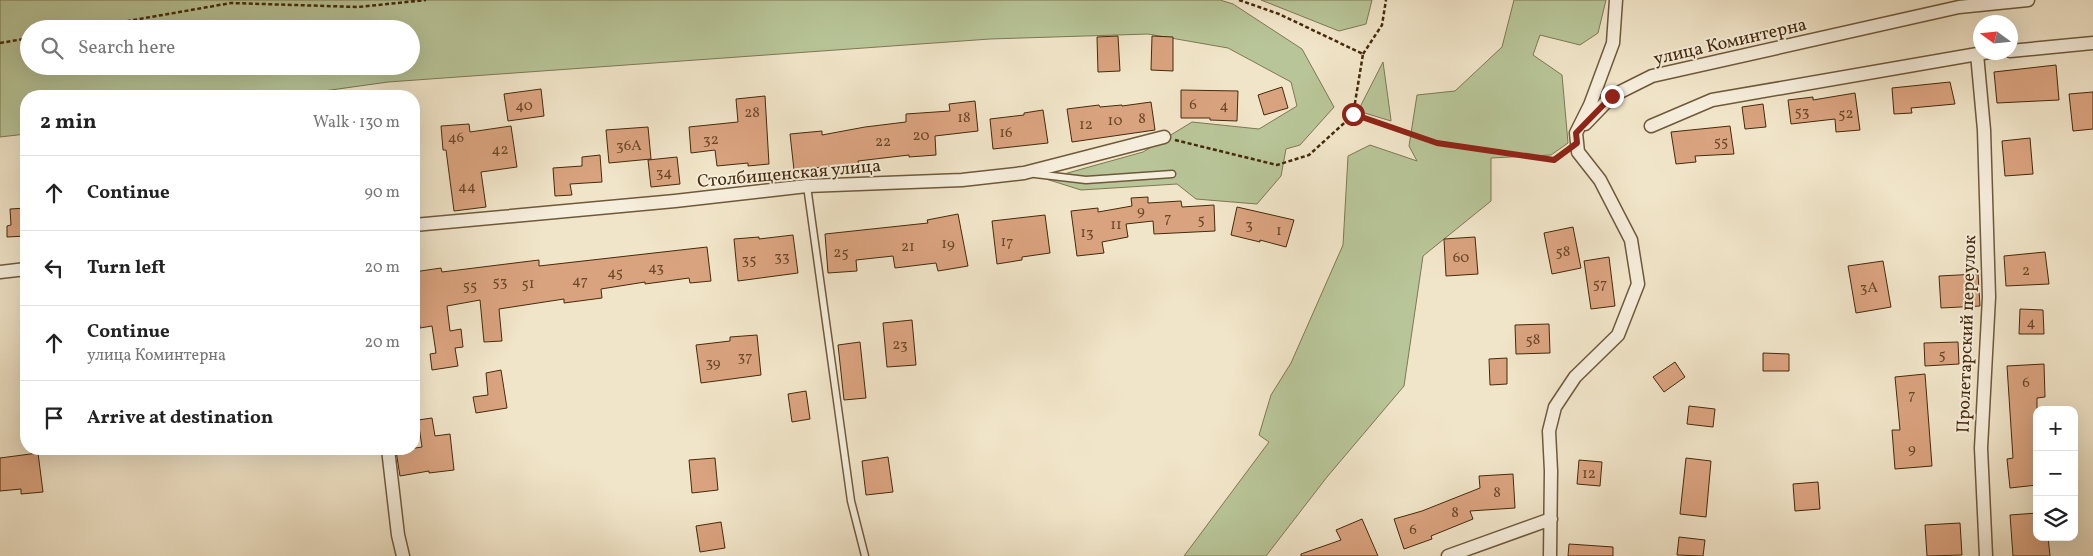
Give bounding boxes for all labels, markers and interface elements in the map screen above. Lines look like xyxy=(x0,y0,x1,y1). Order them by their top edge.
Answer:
street label: улица Коминтерна xyxy=(1651,13,1809,72)
north arrow xyxy=(1973,15,2018,60)
search box xyxy=(20,20,420,75)
icon: search xyxy=(38,34,66,62)
text: Search here xyxy=(78,35,175,61)
route end xyxy=(1601,85,1624,108)
house number: 6 xyxy=(1189,95,1197,116)
house number: 40 xyxy=(515,96,533,117)
house number: 4 xyxy=(1220,96,1229,117)
house number: 53 xyxy=(1795,102,1809,123)
house number: 28 xyxy=(744,103,760,124)
route start xyxy=(1342,103,1365,126)
house number: 52 xyxy=(1838,104,1854,125)
text: 2 min xyxy=(40,108,97,137)
house number: 18 xyxy=(957,108,971,129)
house number: 8 xyxy=(1138,109,1146,130)
house number: 10 xyxy=(1108,111,1122,132)
text: Walk · 130 m xyxy=(313,112,400,134)
house number: 12 xyxy=(1079,115,1093,136)
house number: 16 xyxy=(999,123,1013,144)
house number: 20 xyxy=(913,126,929,147)
house number: 46 xyxy=(448,128,464,149)
house number: 32 xyxy=(703,130,719,151)
house number: 22 xyxy=(875,132,891,153)
house number: 55 xyxy=(1714,132,1728,153)
house number: 36А xyxy=(616,136,642,157)
house number: 42 xyxy=(491,140,509,161)
street label: Столбищенская улица xyxy=(696,154,882,195)
house number: 34 xyxy=(656,163,672,184)
house number: 44 xyxy=(458,177,476,198)
icon: ahead xyxy=(40,179,68,207)
text: Continue xyxy=(87,180,170,206)
text: 90 m xyxy=(364,182,400,204)
house number: 9 xyxy=(1137,201,1145,222)
house number: 7 xyxy=(1164,208,1172,229)
house number: 5 xyxy=(1197,210,1205,231)
house number: 11 xyxy=(1110,215,1122,236)
house number: 3 xyxy=(1245,215,1253,236)
house number: 1 xyxy=(1276,221,1282,242)
house number: 13 xyxy=(1080,223,1094,244)
house number: 17 xyxy=(1000,232,1014,253)
house number: 19 xyxy=(941,234,955,255)
street label: Пролетарский переулок xyxy=(1952,234,1983,434)
house number: 21 xyxy=(901,237,915,258)
house number: 58 xyxy=(1556,242,1570,263)
house number: 25 xyxy=(833,243,849,264)
house number: 33 xyxy=(774,247,790,268)
house number: 60 xyxy=(1453,248,1469,269)
house number: 35 xyxy=(742,250,756,271)
icon: left xyxy=(40,254,68,282)
text: Turn left xyxy=(87,255,166,281)
text: 20 m xyxy=(365,257,400,279)
house number: 43 xyxy=(648,258,664,279)
house number: 2 xyxy=(2022,261,2030,282)
house number: 45 xyxy=(607,263,623,284)
house number: 47 xyxy=(572,271,588,292)
house number: 53 xyxy=(493,272,507,293)
house number: 51 xyxy=(521,274,535,295)
house number: 57 xyxy=(1593,274,1607,295)
house number: 55 xyxy=(463,276,477,297)
house number: 3А xyxy=(1860,278,1879,299)
house number: 4 xyxy=(2027,313,2036,334)
text: Continue xyxy=(87,319,170,345)
icon: ahead xyxy=(40,329,68,357)
house number: 58 xyxy=(1526,330,1540,351)
text: 20 m xyxy=(365,332,400,354)
house number: 23 xyxy=(892,335,908,356)
text: улица Коминтерна xyxy=(87,345,226,367)
house number: 5 xyxy=(1938,345,1946,366)
house number: 37 xyxy=(738,347,752,368)
house number: 39 xyxy=(705,353,721,374)
house number: 6 xyxy=(2022,373,2030,394)
house number: 7 xyxy=(1908,385,1916,406)
icon: arrive xyxy=(40,404,68,432)
text: Arrive at destination xyxy=(87,405,273,431)
map controls xyxy=(2033,406,2078,541)
button: + xyxy=(2033,406,2078,451)
house number: 9 xyxy=(1908,439,1916,460)
button: − xyxy=(2033,451,2078,496)
house number: 12 xyxy=(1582,464,1596,485)
house number: 8 xyxy=(1493,483,1501,504)
button: layers xyxy=(2033,496,2078,541)
house number: 8 xyxy=(1451,503,1459,524)
house number: 6 xyxy=(1409,520,1417,541)

